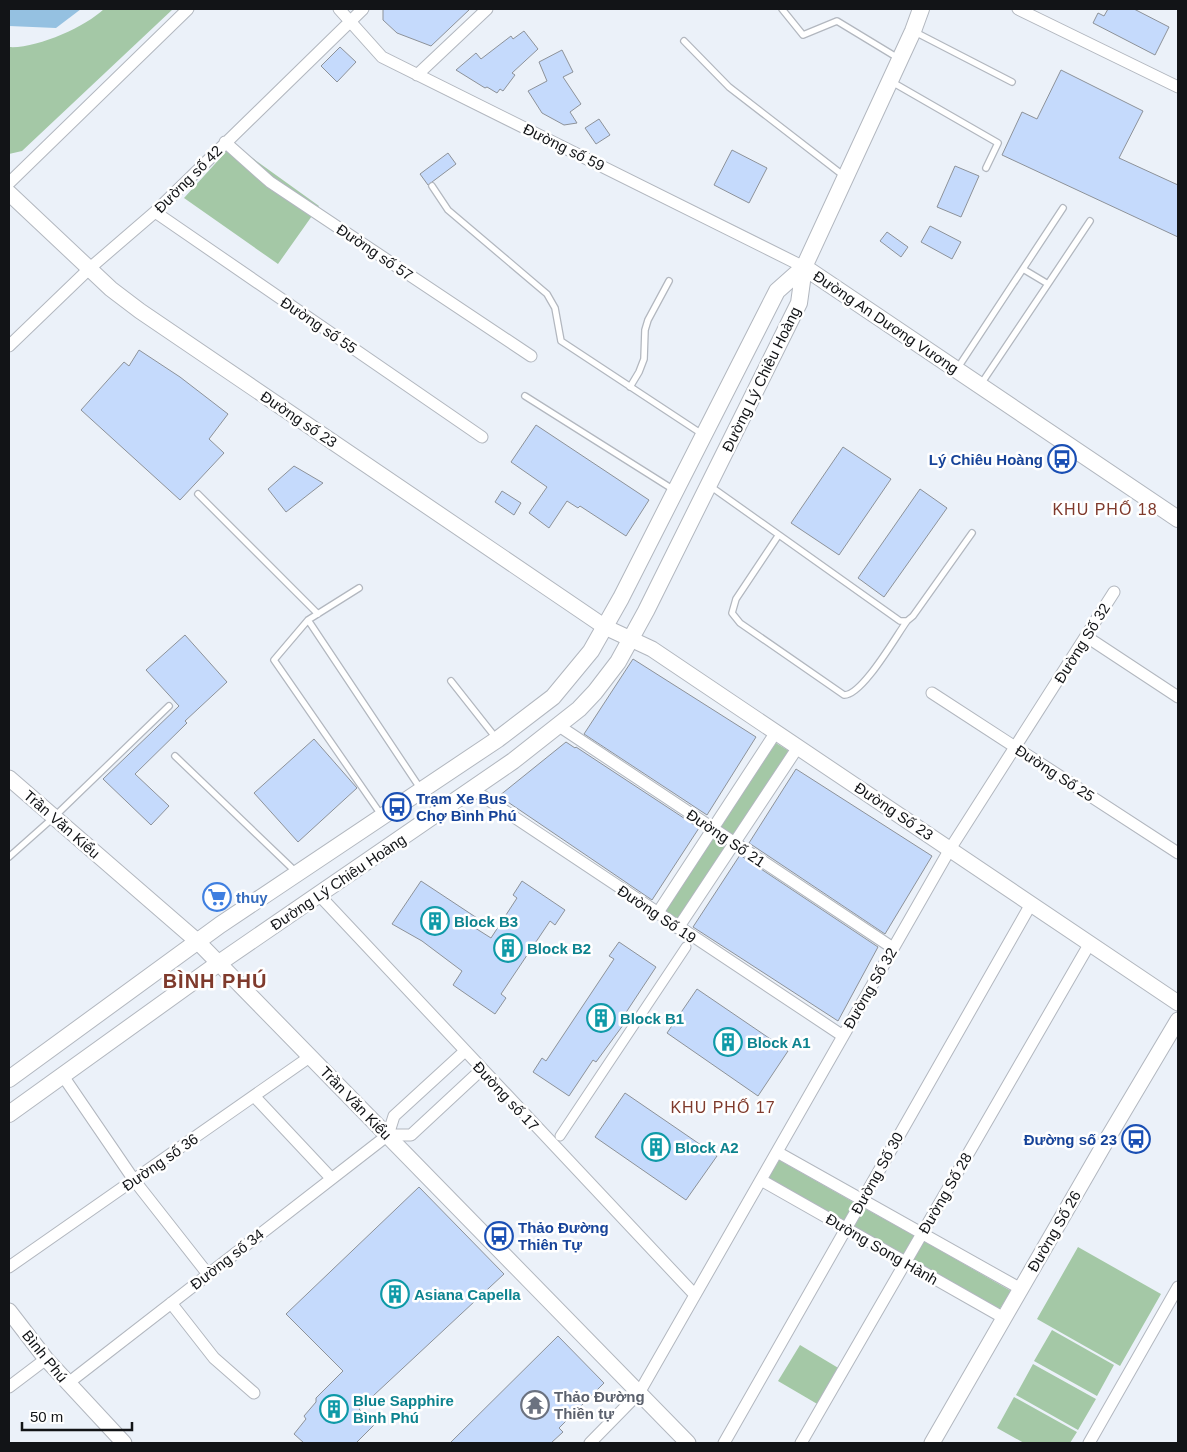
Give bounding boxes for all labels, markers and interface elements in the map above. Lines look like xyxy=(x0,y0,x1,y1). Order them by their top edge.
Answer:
street label: Đường số 59 xyxy=(521,120,607,174)
street label: Đường số 42 xyxy=(151,142,225,216)
street label: Đường số 57 xyxy=(334,220,416,284)
street label: Đường An Dương Vương xyxy=(810,267,962,377)
street label: Đường số 55 xyxy=(278,293,360,357)
street label: Đường Lý Chiêu Hoàng xyxy=(718,304,804,454)
street label: Đường số 23 xyxy=(258,387,340,451)
bus stop icon: Lý Chiêu Hoàng xyxy=(1047,444,1077,474)
place label: Lý Chiêu Hoàng xyxy=(929,451,1043,468)
district label: KHU PHỐ 18 xyxy=(1052,499,1158,518)
street label: Đường Số 32 xyxy=(1051,600,1113,686)
street label: Đường Số 25 xyxy=(1012,741,1098,805)
street label: Đường Số 23 xyxy=(852,779,936,843)
street label: Trần Văn Kiểu xyxy=(20,786,104,862)
place label: Trạm Xe Bus Chợ Bình Phú xyxy=(416,790,517,824)
bus stop icon: Trạm Xe Bus Chợ Bình Phú xyxy=(382,792,412,822)
street label: Đường Số 21 xyxy=(684,806,768,870)
street label: Đường Lý Chiêu Hoàng xyxy=(267,830,409,934)
supermarket icon: thuy xyxy=(202,882,232,912)
street label: Đường Số 19 xyxy=(615,882,699,946)
place label: thuy xyxy=(236,889,268,906)
building icon: Block B3 xyxy=(420,906,450,936)
place label: Block B3 xyxy=(454,913,518,930)
building icon: Block B2 xyxy=(493,933,523,963)
place label: Block B2 xyxy=(527,940,591,957)
street label: Đường Số 32 xyxy=(840,944,900,1032)
district label: BÌNH PHÚ xyxy=(163,969,267,992)
building icon: Block B1 xyxy=(586,1003,616,1033)
place label: Block B1 xyxy=(620,1010,684,1027)
building icon: Block A1 xyxy=(713,1027,743,1057)
place label: Block A1 xyxy=(747,1034,811,1051)
street label: Đường số 17 xyxy=(470,1058,542,1134)
street label: Trần Văn Kiểu xyxy=(317,1063,395,1143)
district label: KHU PHỐ 17 xyxy=(670,1097,776,1116)
bus stop icon: Đường số 23 xyxy=(1121,1124,1151,1154)
street label: Đường Số 30 xyxy=(848,1129,906,1217)
street label: Đường số 36 xyxy=(119,1130,201,1194)
place label: Đường số 23 xyxy=(1024,1131,1117,1148)
building icon: Block A2 xyxy=(641,1132,671,1162)
place label: Block A2 xyxy=(675,1139,739,1156)
street label: Đường Số 28 xyxy=(915,1149,975,1237)
street label: Đường Số 26 xyxy=(1024,1187,1084,1275)
street label: Đường Song Hành xyxy=(823,1210,941,1288)
place label: Thảo Đường Thiên Tự xyxy=(518,1219,609,1253)
bus stop icon: Thảo Đường Thiên Tự xyxy=(484,1221,514,1251)
street label: Đường số 34 xyxy=(187,1225,267,1293)
building icon: Asiana Capella xyxy=(380,1279,410,1309)
place label: Asiana Capella xyxy=(414,1286,521,1303)
street label: Bình Phú xyxy=(19,1327,71,1385)
place label: Thảo Đường Thiền tự xyxy=(554,1388,645,1422)
temple icon: Thảo Đường Thiền tự xyxy=(520,1390,550,1420)
place label: Blue Sapphire Bình Phú xyxy=(353,1392,454,1426)
building icon: Blue Sapphire Bình Phú xyxy=(319,1394,349,1424)
scale bar xyxy=(22,1400,132,1432)
text: 50 m xyxy=(30,1408,63,1425)

